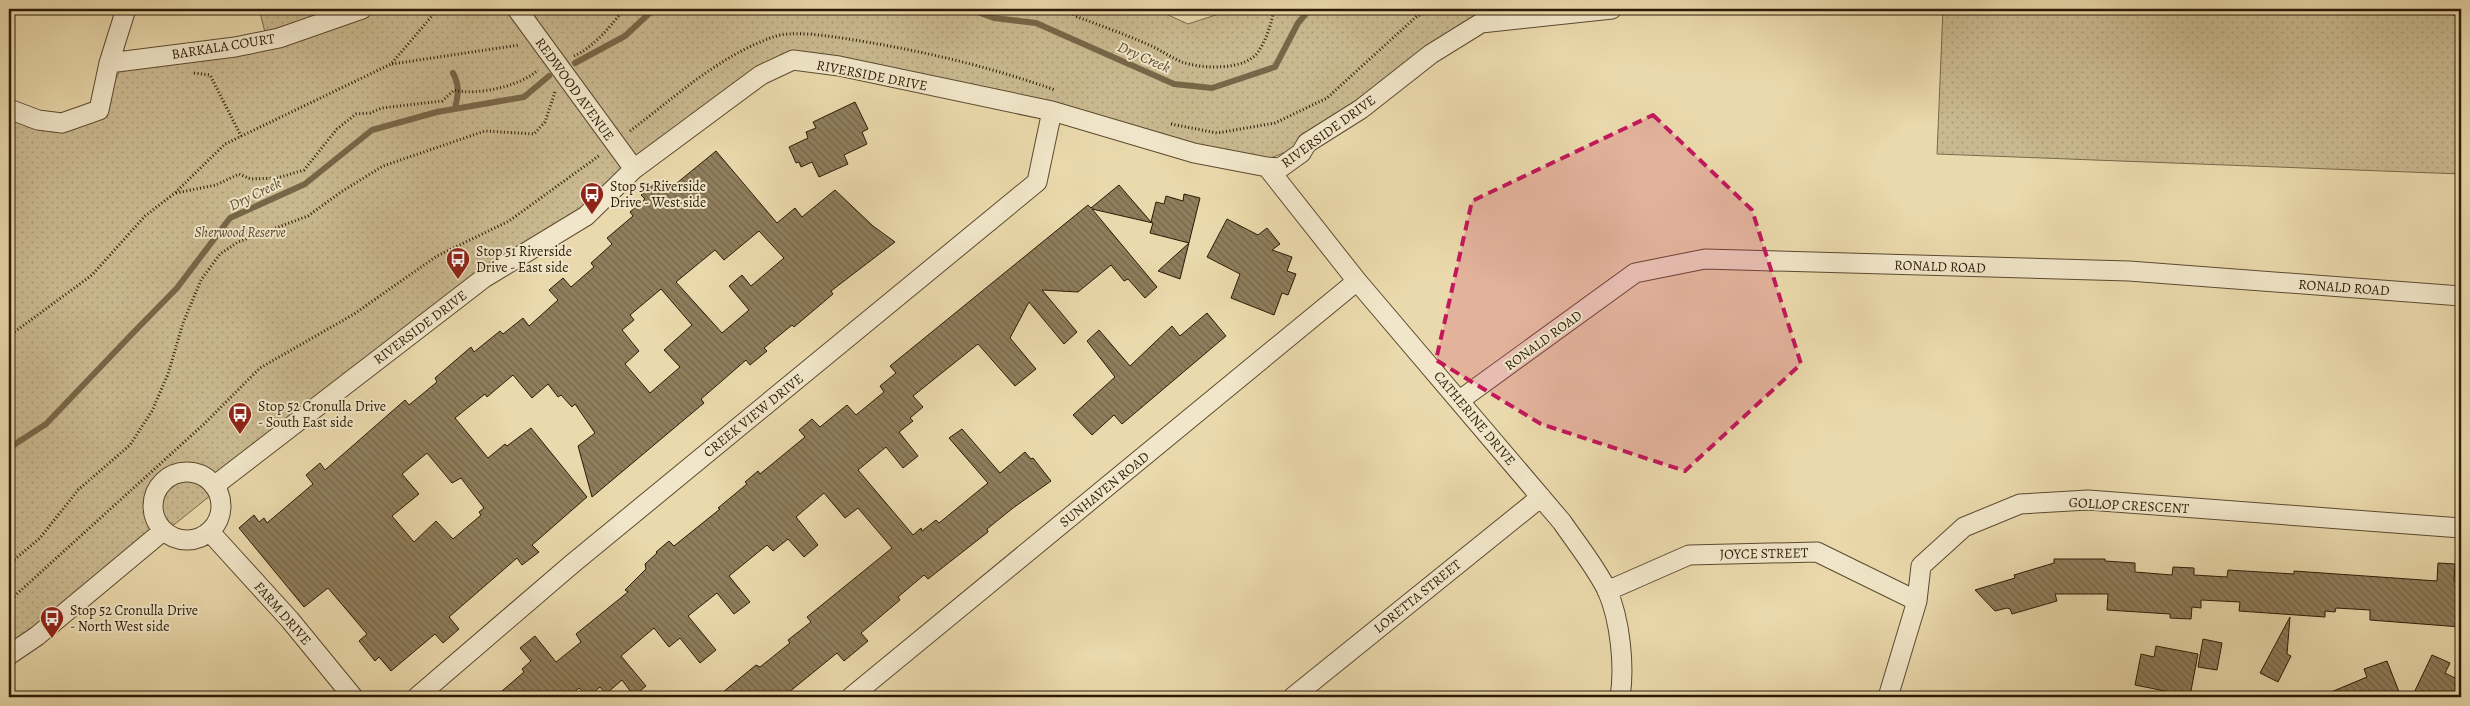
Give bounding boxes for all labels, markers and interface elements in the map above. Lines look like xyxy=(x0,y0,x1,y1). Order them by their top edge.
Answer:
street label: BARKALA COURT xyxy=(170,29,276,64)
street label: REDWOOD AVENUE xyxy=(531,34,618,145)
water label: Dry Creek xyxy=(1114,37,1174,78)
street label: RIVERSIDE DRIVE xyxy=(815,55,929,96)
street label: RIVERSIDE DRIVE xyxy=(1277,91,1379,172)
water label: Dry Creek xyxy=(226,173,285,215)
place label: Stop 51 Riverside Drive - West side xyxy=(610,177,706,212)
bus stop icon: Stop 51 Riverside Drive - West side xyxy=(579,181,605,215)
park label: Sherwood Reserve xyxy=(194,223,286,242)
place label: Stop 51 Riverside Drive - East side xyxy=(476,242,572,277)
bus stop icon: Stop 51 Riverside Drive - East side xyxy=(445,246,471,280)
street label: RONALD ROAD xyxy=(1894,255,1986,278)
street label: RONALD ROAD xyxy=(2298,275,2390,300)
street label: RIVERSIDE DRIVE xyxy=(370,286,471,369)
street label: RONALD ROAD xyxy=(1501,306,1586,375)
street label: CATHERINE DRIVE xyxy=(1429,367,1520,470)
street label: CREEK VIEW DRIVE xyxy=(699,369,807,462)
place label: Stop 52 Cronulla Drive - South East side xyxy=(258,397,386,432)
bus stop icon: Stop 52 Cronulla Drive - South East side xyxy=(227,401,253,435)
street label: SUNHAVEN ROAD xyxy=(1055,447,1153,532)
street label: GOLLOP CRESCENT xyxy=(2068,493,2190,518)
street label: JOYCE STREET xyxy=(1719,543,1809,564)
street label: LORETTA STREET xyxy=(1370,555,1465,638)
street label: FARM DRIVE xyxy=(250,577,316,649)
place label: Stop 52 Cronulla Drive - North West side xyxy=(70,601,198,636)
bus stop icon: Stop 52 Cronulla Drive - North West side xyxy=(39,605,65,639)

